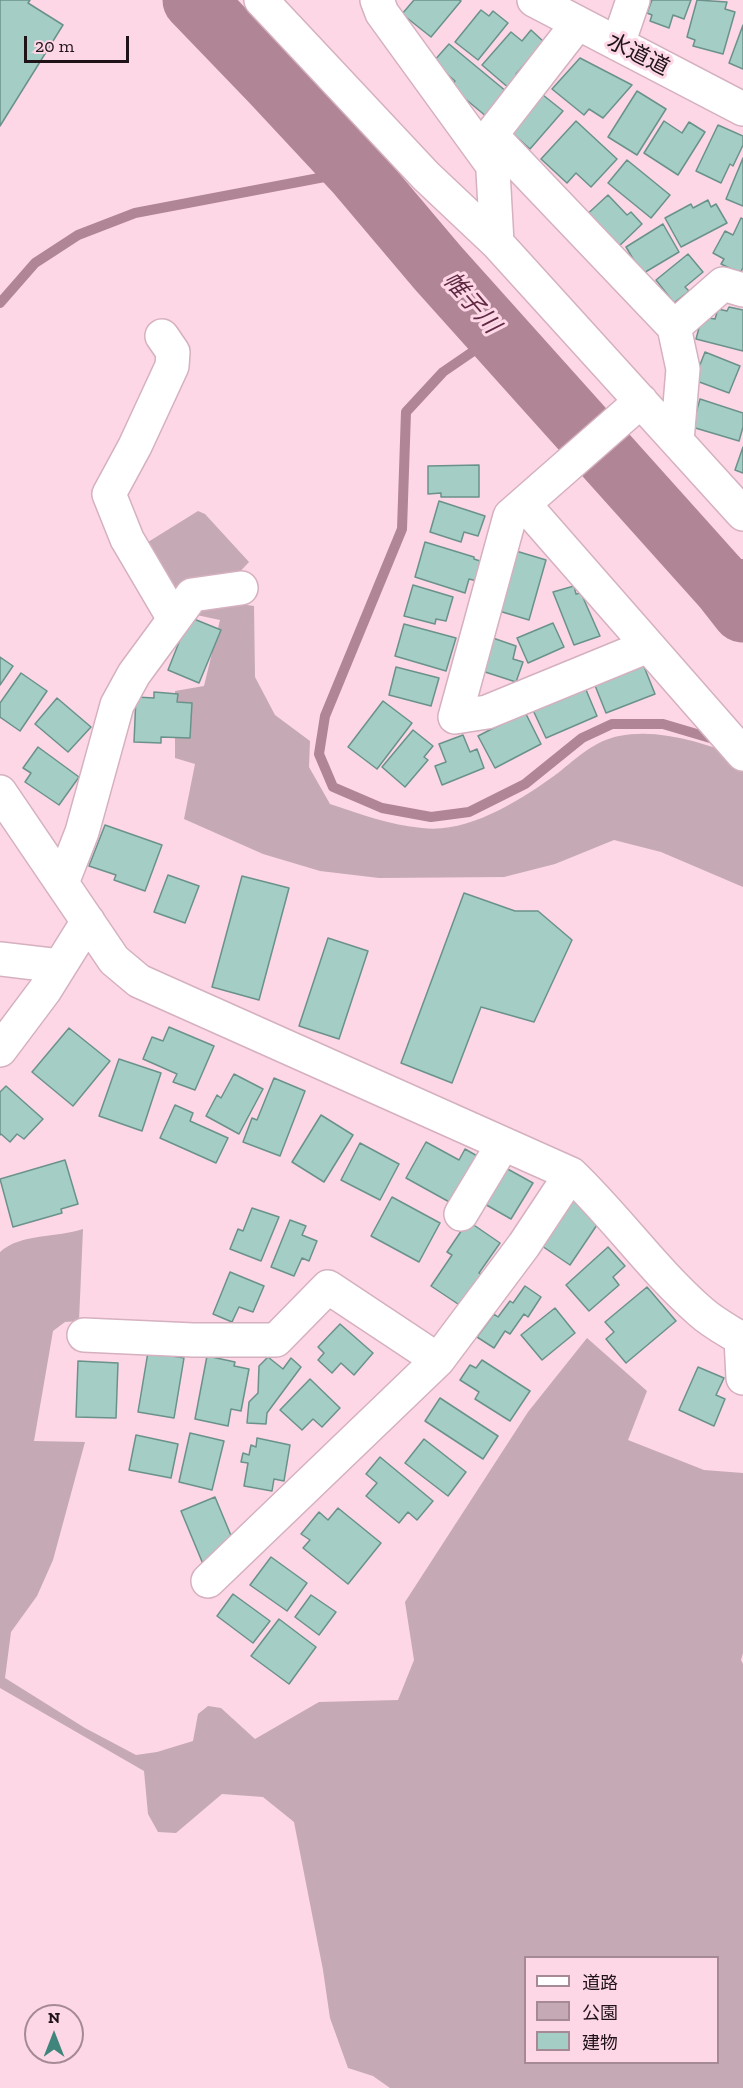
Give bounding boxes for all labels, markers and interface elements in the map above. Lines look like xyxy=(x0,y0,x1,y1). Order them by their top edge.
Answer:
scale bar xyxy=(27,24,132,62)
street label: 水道道 xyxy=(603,28,673,82)
text: 20 m xyxy=(35,35,74,57)
water label: 帷子川 xyxy=(437,266,505,340)
legend xyxy=(524,1956,719,2064)
text: 道路 xyxy=(582,1972,618,1994)
text: 公園 xyxy=(582,2002,618,2024)
north arrow xyxy=(24,2004,84,2064)
text: N xyxy=(48,2008,60,2027)
text: 建物 xyxy=(582,2032,618,2054)

